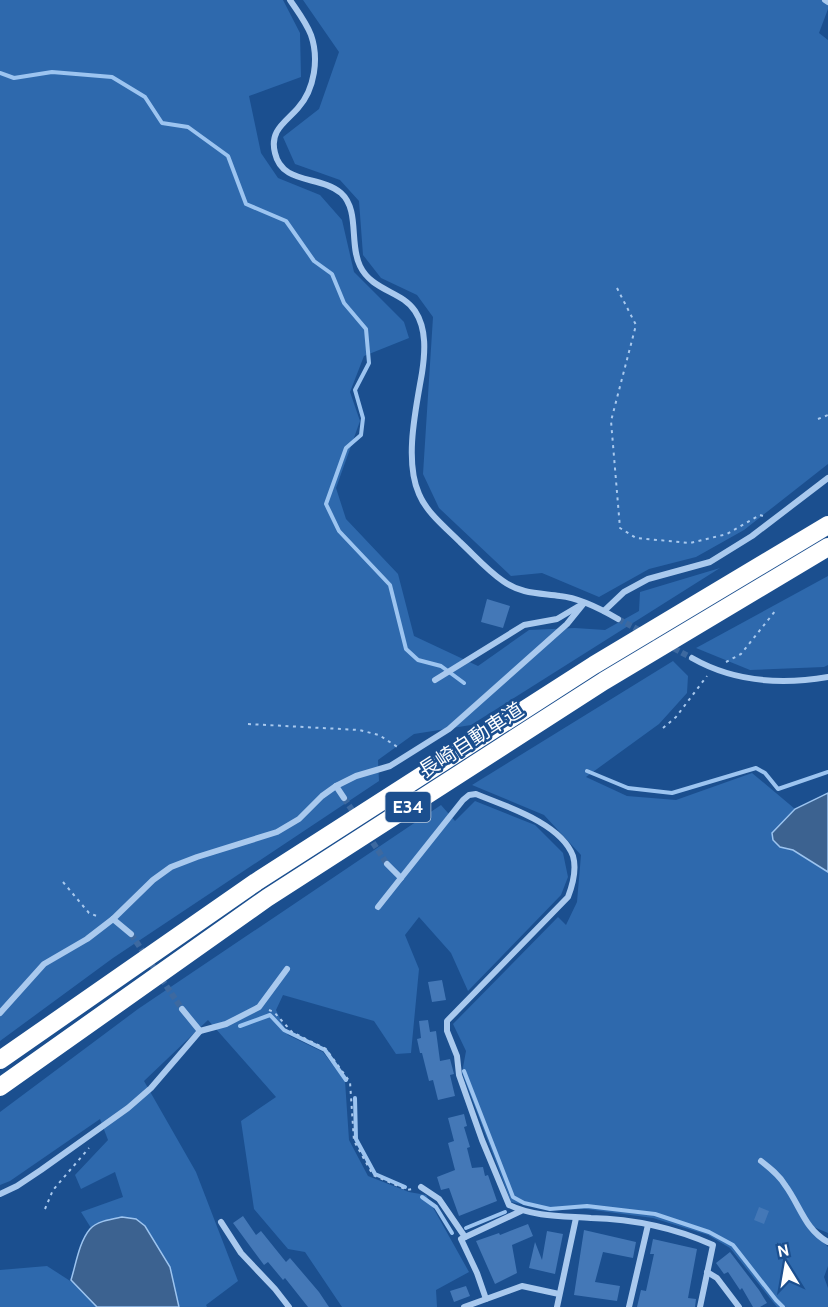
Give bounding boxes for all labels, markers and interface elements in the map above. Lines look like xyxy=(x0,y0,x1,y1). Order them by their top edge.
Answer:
street label: 長崎自動車道 xyxy=(414,697,528,783)
road number: E34 xyxy=(386,792,430,822)
north arrow xyxy=(756,1235,816,1295)
text: N xyxy=(776,1240,791,1261)

